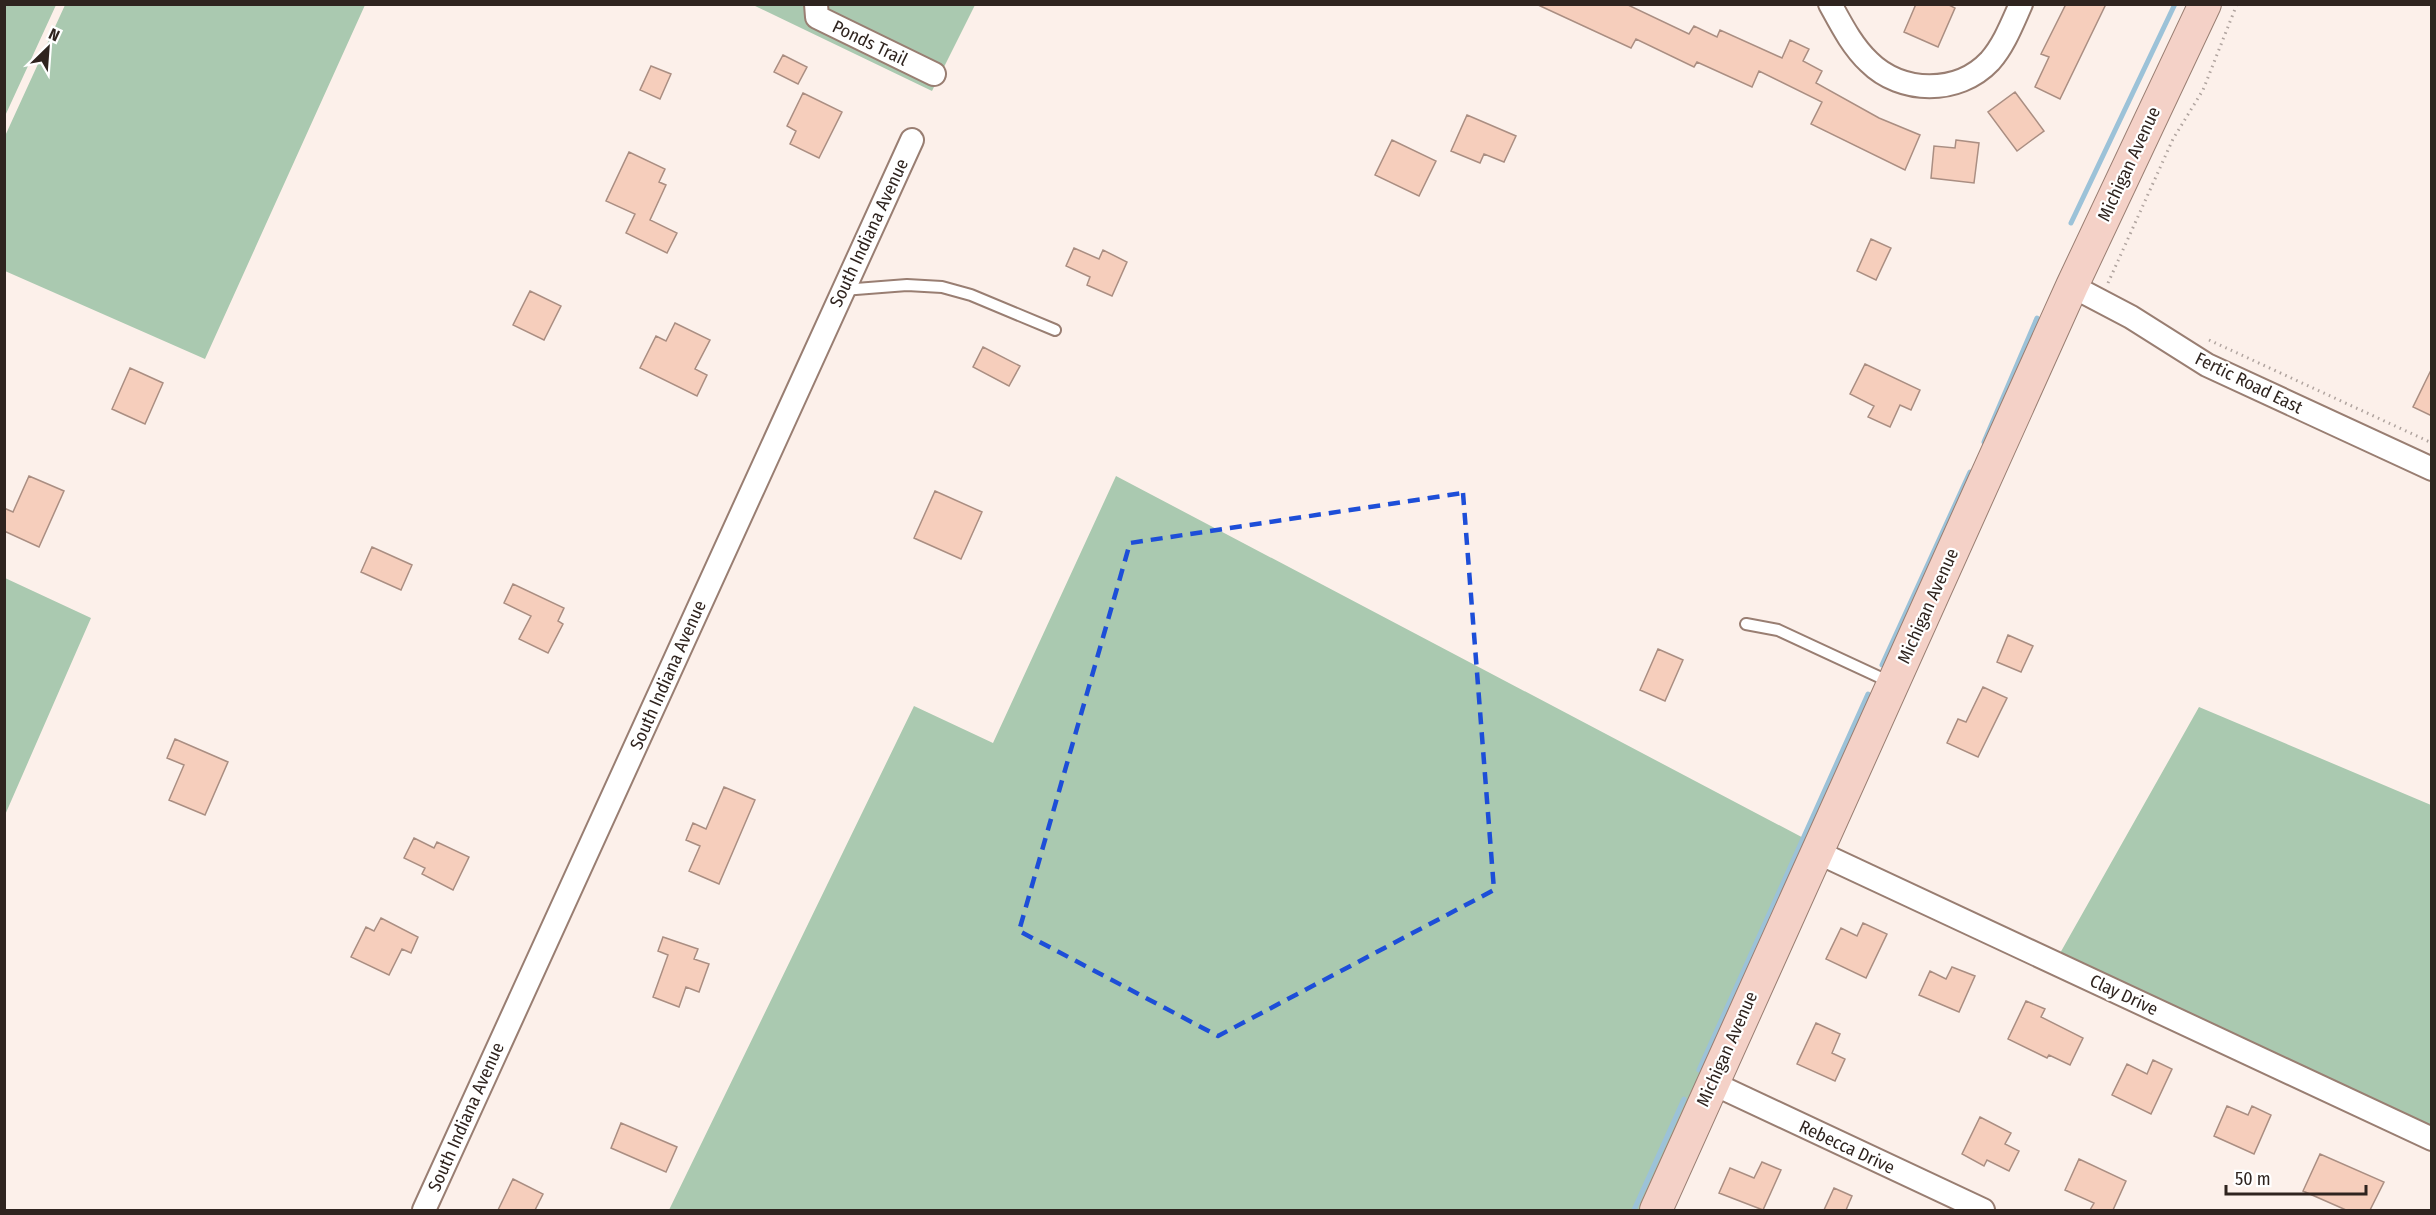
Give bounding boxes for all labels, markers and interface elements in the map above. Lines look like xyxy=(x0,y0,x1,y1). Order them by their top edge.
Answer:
street label: Ponds Trail xyxy=(829,15,911,71)
north arrow xyxy=(18,18,78,78)
text: N xyxy=(46,24,62,45)
street label: Michigan Avenue xyxy=(2093,103,2165,225)
street label: South Indiana Avenue xyxy=(825,155,913,311)
street label: Fertic Road East xyxy=(2192,348,2306,419)
street label: Michigan Avenue xyxy=(1893,545,1963,667)
street label: South Indiana Avenue xyxy=(625,597,711,753)
street label: Clay Drive xyxy=(2086,970,2162,1020)
street label: Michigan Avenue xyxy=(1692,988,1762,1110)
street label: South Indiana Avenue xyxy=(423,1039,509,1195)
street label: Rebecca Drive xyxy=(1796,1115,1898,1179)
scale bar xyxy=(2226,1158,2366,1196)
text: 50 m xyxy=(2235,1168,2271,1190)

